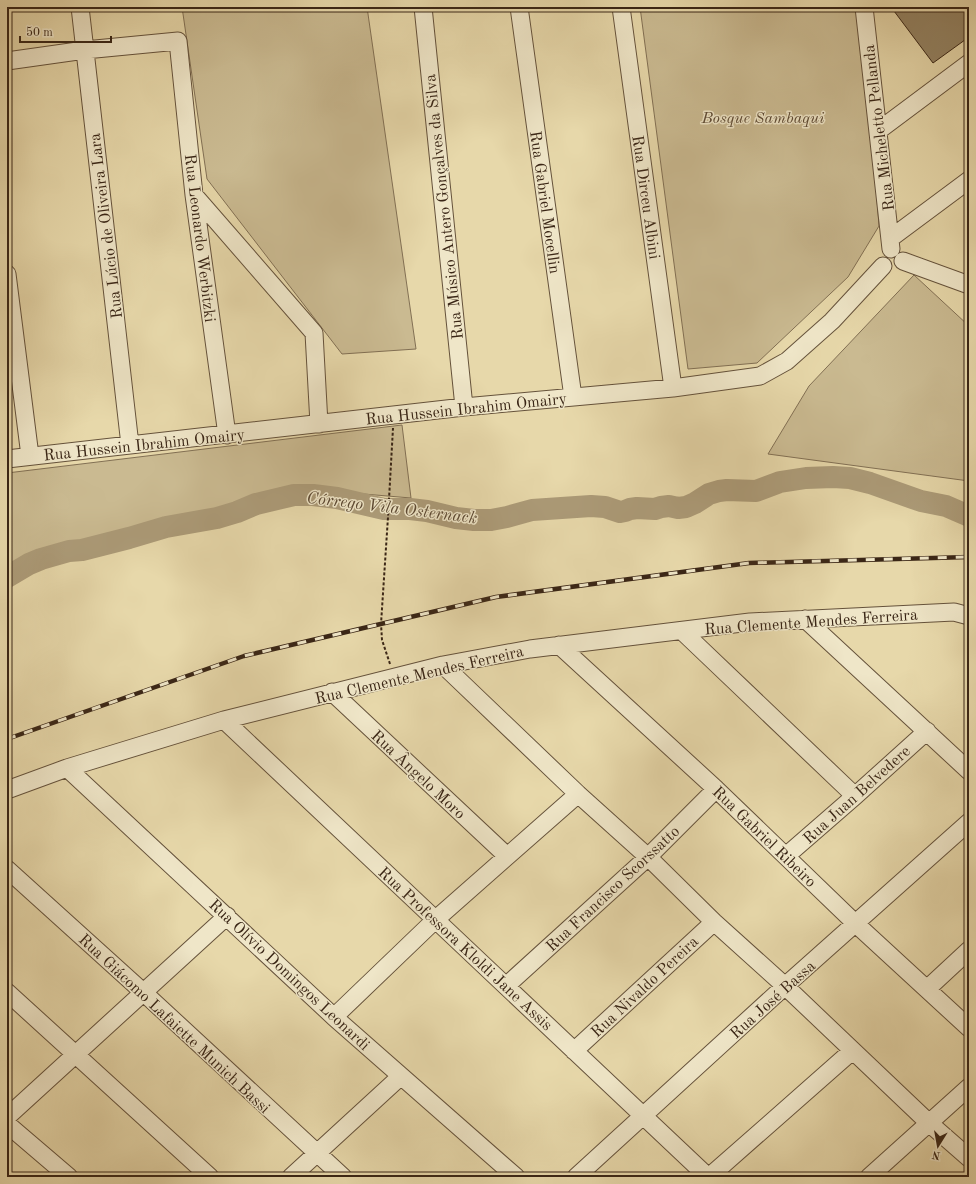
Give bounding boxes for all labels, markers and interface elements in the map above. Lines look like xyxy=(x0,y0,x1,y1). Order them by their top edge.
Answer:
scale bar xyxy=(20,18,111,44)
text: 50 m xyxy=(26,26,53,39)
street label: Rua Micheletto Pellanda xyxy=(862,44,898,212)
street label: Rua Músico Antero Gonçalves da Silva xyxy=(423,73,467,340)
park label: Bosque Sambaqui xyxy=(701,111,825,127)
street label: Rua Gabriel Mocellin xyxy=(526,130,562,275)
street label: Rua Lúcio de Oliveira Lara xyxy=(88,132,126,319)
street label: Rua Dirceu Albini xyxy=(628,134,662,260)
street label: Rua Leonardo Werbitzki xyxy=(181,153,217,323)
street label: Rua Hussein Ibrahim Omairy xyxy=(365,391,568,429)
street label: Rua Hussein Ibrahim Omairy xyxy=(43,427,246,465)
water label: Córrego Vila Osternack xyxy=(306,490,478,527)
street label: Rua Clemente Mendes Ferreira xyxy=(704,608,918,638)
street label: Rua Clemente Mendes Ferreira xyxy=(314,644,525,708)
street label: Rua Ângelo Moro xyxy=(368,725,470,823)
street label: Rua Juan Belvedere xyxy=(801,743,914,848)
street label: Rua Gabriel Ribeiro xyxy=(709,784,819,891)
street label: Rua Francisco Scorssatto xyxy=(543,823,683,955)
street label: Rua Professora Kloldi Jane Assis xyxy=(375,865,555,1034)
street label: Rua Olívio Domingos Leonardi xyxy=(205,897,372,1054)
street label: Rua Giácomo Lafaiette Munich Bassi xyxy=(75,932,272,1117)
street label: Rua Nivaldo Pereira xyxy=(589,934,702,1041)
street label: Rua José Bassa xyxy=(728,958,819,1043)
north arrow xyxy=(918,1126,958,1166)
text: N xyxy=(931,1148,942,1161)

